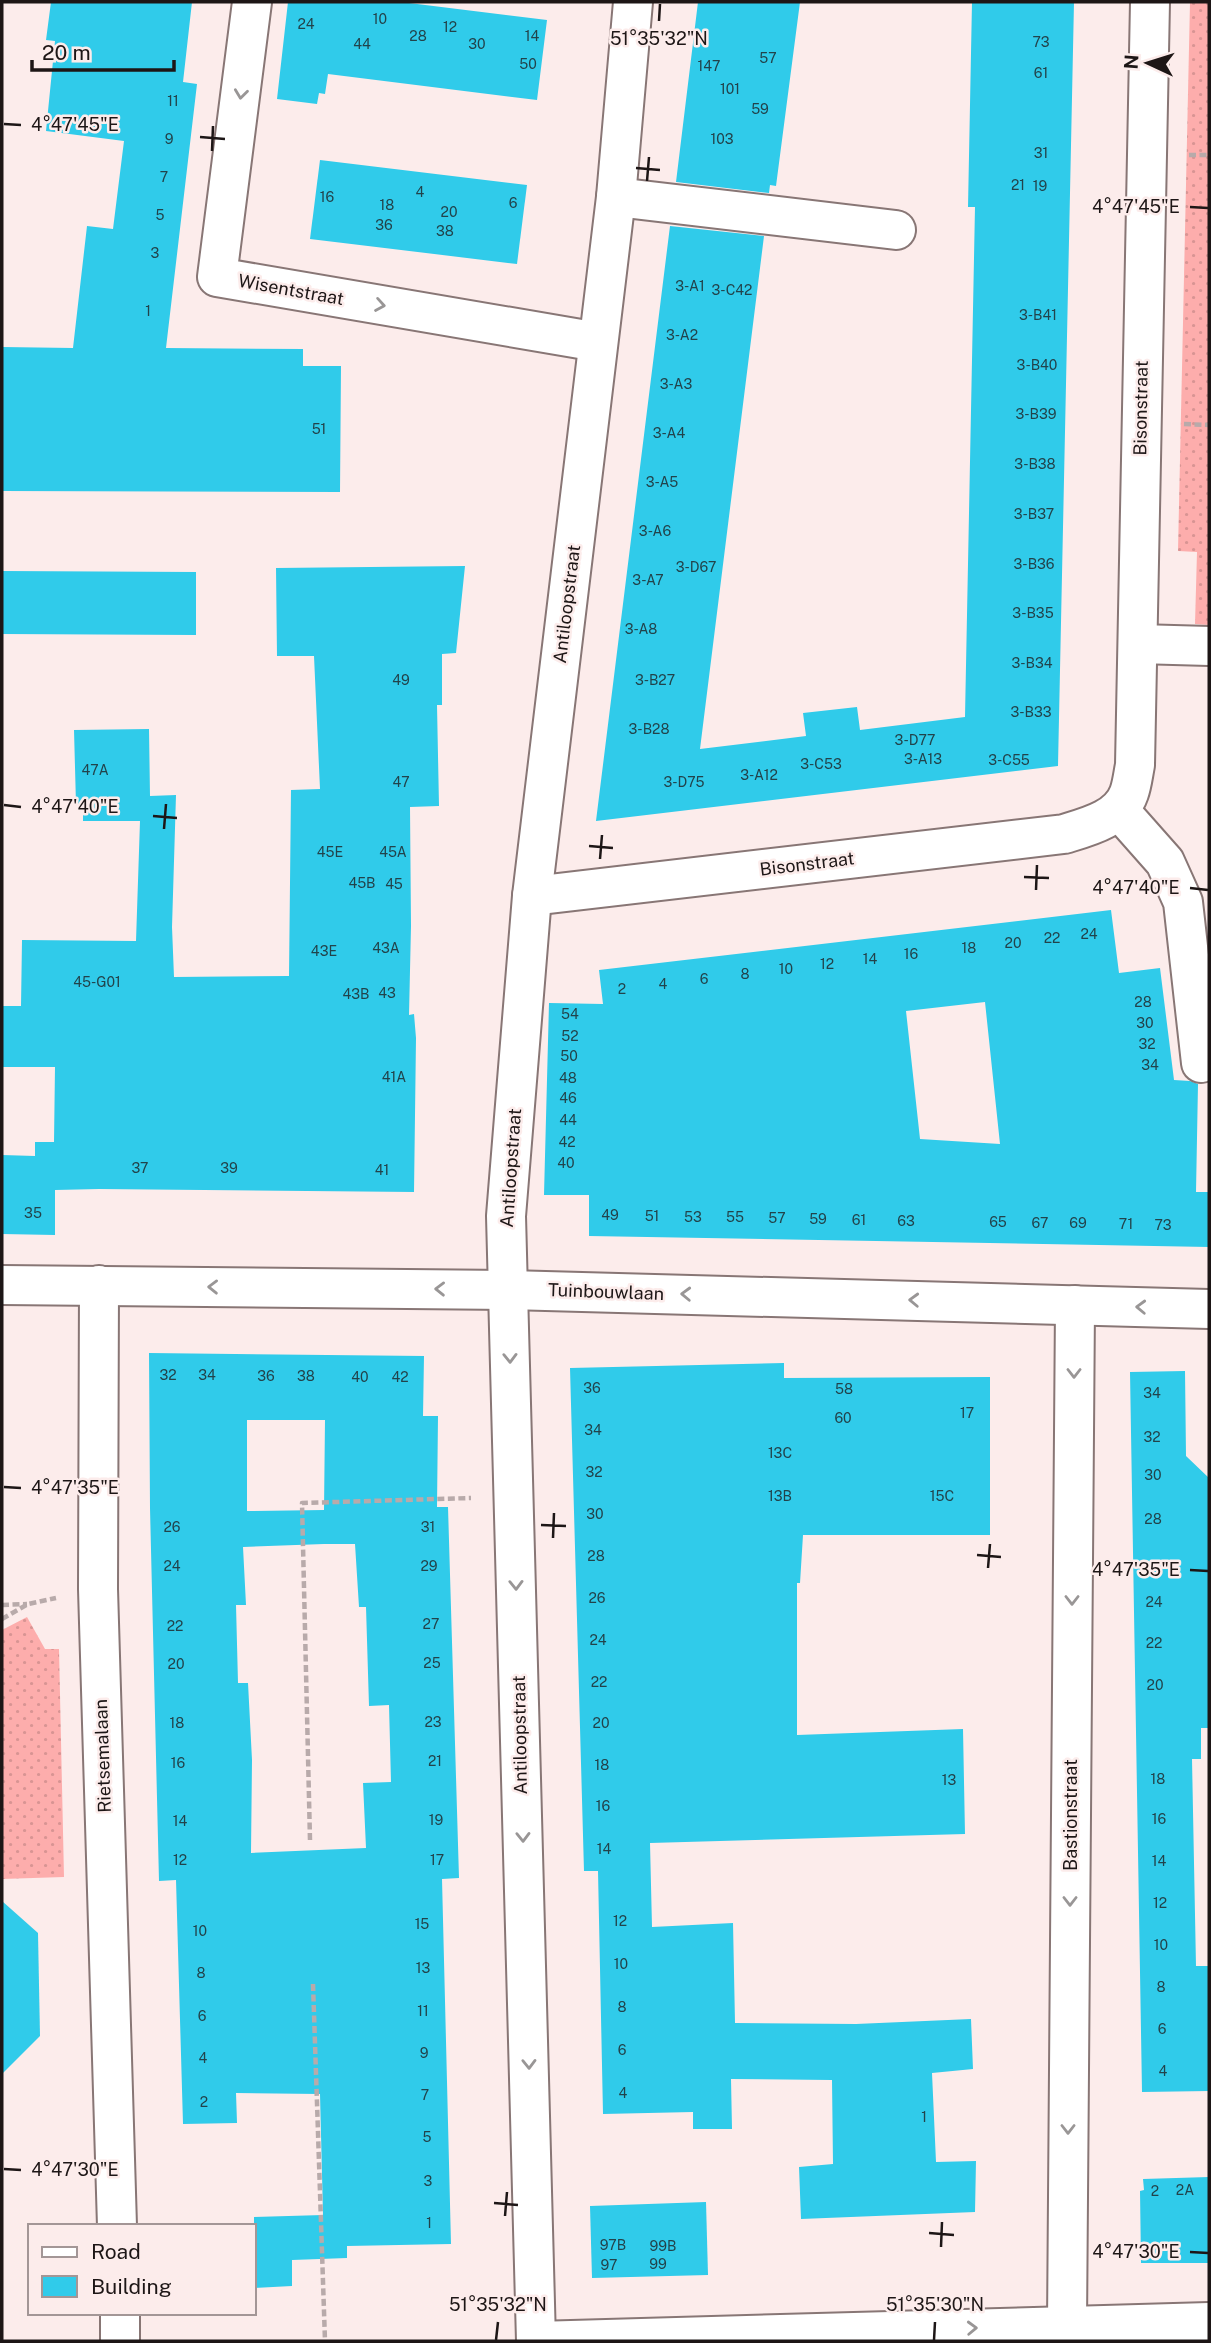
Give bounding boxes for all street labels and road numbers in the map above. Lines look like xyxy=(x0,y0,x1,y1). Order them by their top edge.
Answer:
street label: Wisentstraat xyxy=(237,270,346,309)
street label: Bisonstraat xyxy=(1129,360,1152,456)
street label: Antiloopstraat xyxy=(549,543,584,665)
street label: Bisonstraat xyxy=(758,847,855,880)
street label: Antiloopstraat xyxy=(496,1108,525,1228)
street label: Tuinbouwlaan xyxy=(548,1279,664,1304)
street label: Antiloopstraat xyxy=(508,1675,531,1795)
street label: Rietsemalaan xyxy=(90,1699,115,1813)
street label: Bastionstraat xyxy=(1060,1759,1081,1871)

